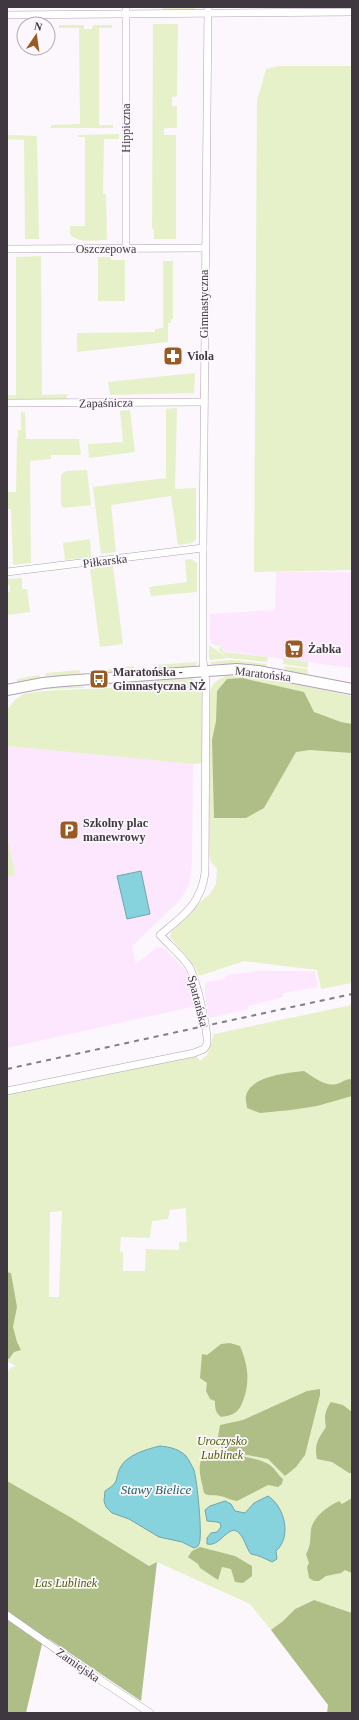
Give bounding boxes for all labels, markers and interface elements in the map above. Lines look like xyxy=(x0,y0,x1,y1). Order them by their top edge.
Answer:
north arrow xyxy=(16,16,56,56)
text: N xyxy=(33,20,44,33)
street label: Hippiczna xyxy=(119,103,133,153)
street label: Oszczepowa xyxy=(76,242,137,256)
street label: Gimnastyczna xyxy=(197,269,211,338)
pharmacy icon: Viola xyxy=(162,345,184,367)
place label: Viola xyxy=(187,349,214,363)
street label: Zapaśnicza xyxy=(79,396,134,410)
street label: Piłkarska xyxy=(82,551,129,571)
supermarket icon: Żabka xyxy=(283,638,305,660)
place label: Żabka xyxy=(308,642,341,656)
street label: Maratońska xyxy=(234,664,293,684)
place label: Maratońska - Gimnastyczna NŻ xyxy=(113,665,206,693)
bus stop icon: Maratońska - Gimnastyczna NŻ xyxy=(88,668,110,690)
place label: Szkolny plac manewrowy xyxy=(83,816,149,844)
parking icon: Szkolny plac manewrowy xyxy=(58,819,80,841)
street label: Spartańska xyxy=(185,974,211,1029)
park label: Uroczysko Lublinek xyxy=(197,1434,247,1462)
water label: Stawy Bielice xyxy=(121,1482,191,1497)
park label: Las Lublinek xyxy=(34,1576,98,1590)
street label: Zamiejska xyxy=(54,1645,103,1685)

